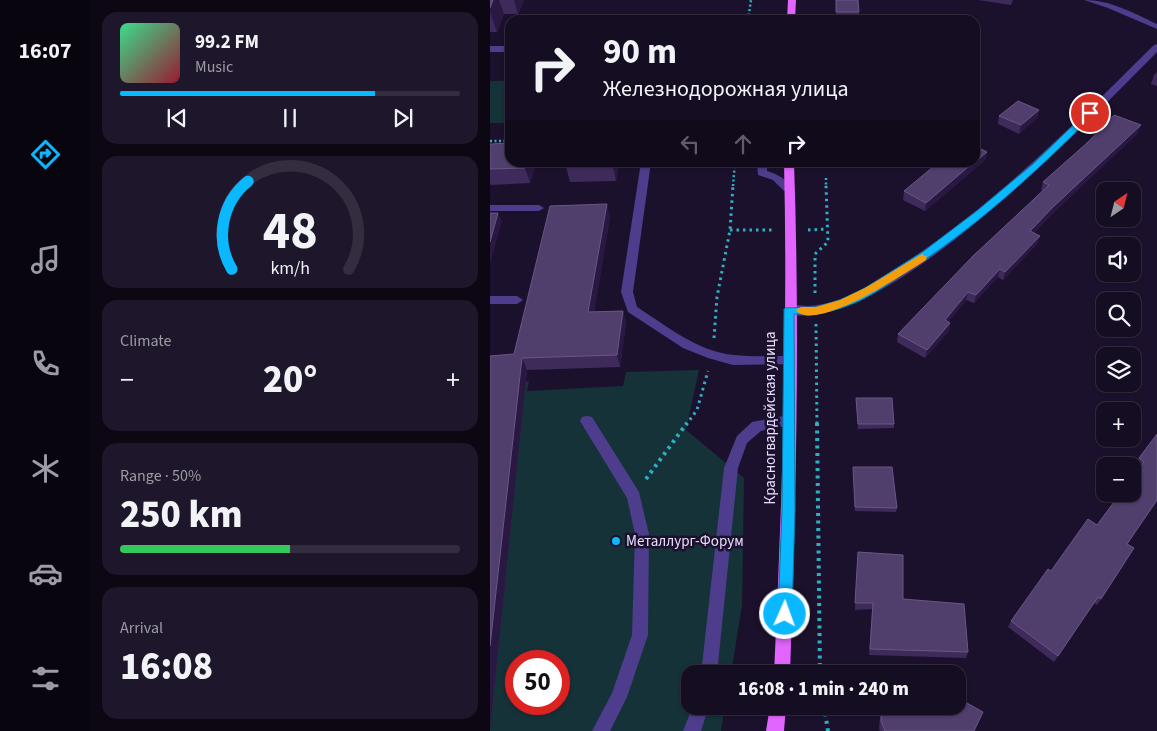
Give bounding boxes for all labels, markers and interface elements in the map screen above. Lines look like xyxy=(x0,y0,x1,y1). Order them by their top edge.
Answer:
text: 90 m xyxy=(603,27,677,77)
text: 99.2 FM xyxy=(195,29,259,56)
text: 16:07 xyxy=(18,35,72,67)
icon: right xyxy=(520,35,585,100)
text: Music xyxy=(195,56,233,78)
text: Железнодорожная улица xyxy=(603,73,849,105)
pin xyxy=(1069,92,1111,134)
icon: arrive xyxy=(1076,99,1104,127)
icon: previous xyxy=(163,104,191,132)
icon: pause xyxy=(276,104,304,132)
icon: next xyxy=(389,104,417,132)
icon: left xyxy=(676,130,704,158)
icon: ahead xyxy=(729,130,757,158)
icon: right xyxy=(782,130,810,158)
icon: directions xyxy=(28,137,63,172)
north arrow xyxy=(1096,182,1141,228)
map controls xyxy=(1096,182,1141,502)
text: 48 xyxy=(263,195,317,269)
button: sound xyxy=(1096,237,1141,282)
icon: music xyxy=(28,242,63,277)
text: km/h xyxy=(270,256,310,281)
button: search xyxy=(1096,292,1141,337)
text: Climate xyxy=(120,330,171,352)
street label: Красногвардейская улица xyxy=(760,331,781,505)
icon: phone xyxy=(28,346,63,381)
button: layers xyxy=(1096,347,1141,392)
text: 20° xyxy=(263,353,317,407)
text: − xyxy=(120,360,134,400)
text: + xyxy=(446,360,460,400)
button: + xyxy=(1096,402,1141,447)
icon: climate xyxy=(28,451,63,486)
button: − xyxy=(1096,457,1141,502)
text: Range · 50% xyxy=(120,465,201,487)
text: 250 km xyxy=(120,488,242,542)
place label: Металлург-Форум xyxy=(626,531,744,552)
marker: Металлург-Форум xyxy=(610,535,622,547)
icon: car xyxy=(28,556,63,591)
position arrow xyxy=(758,587,810,639)
text: Arrival xyxy=(120,617,163,639)
text: 16:08 xyxy=(120,640,213,694)
speed limit sign: 50 xyxy=(505,650,570,715)
icon: filters xyxy=(28,661,63,696)
text: 16:08 · 1 min · 240 m xyxy=(738,676,909,703)

